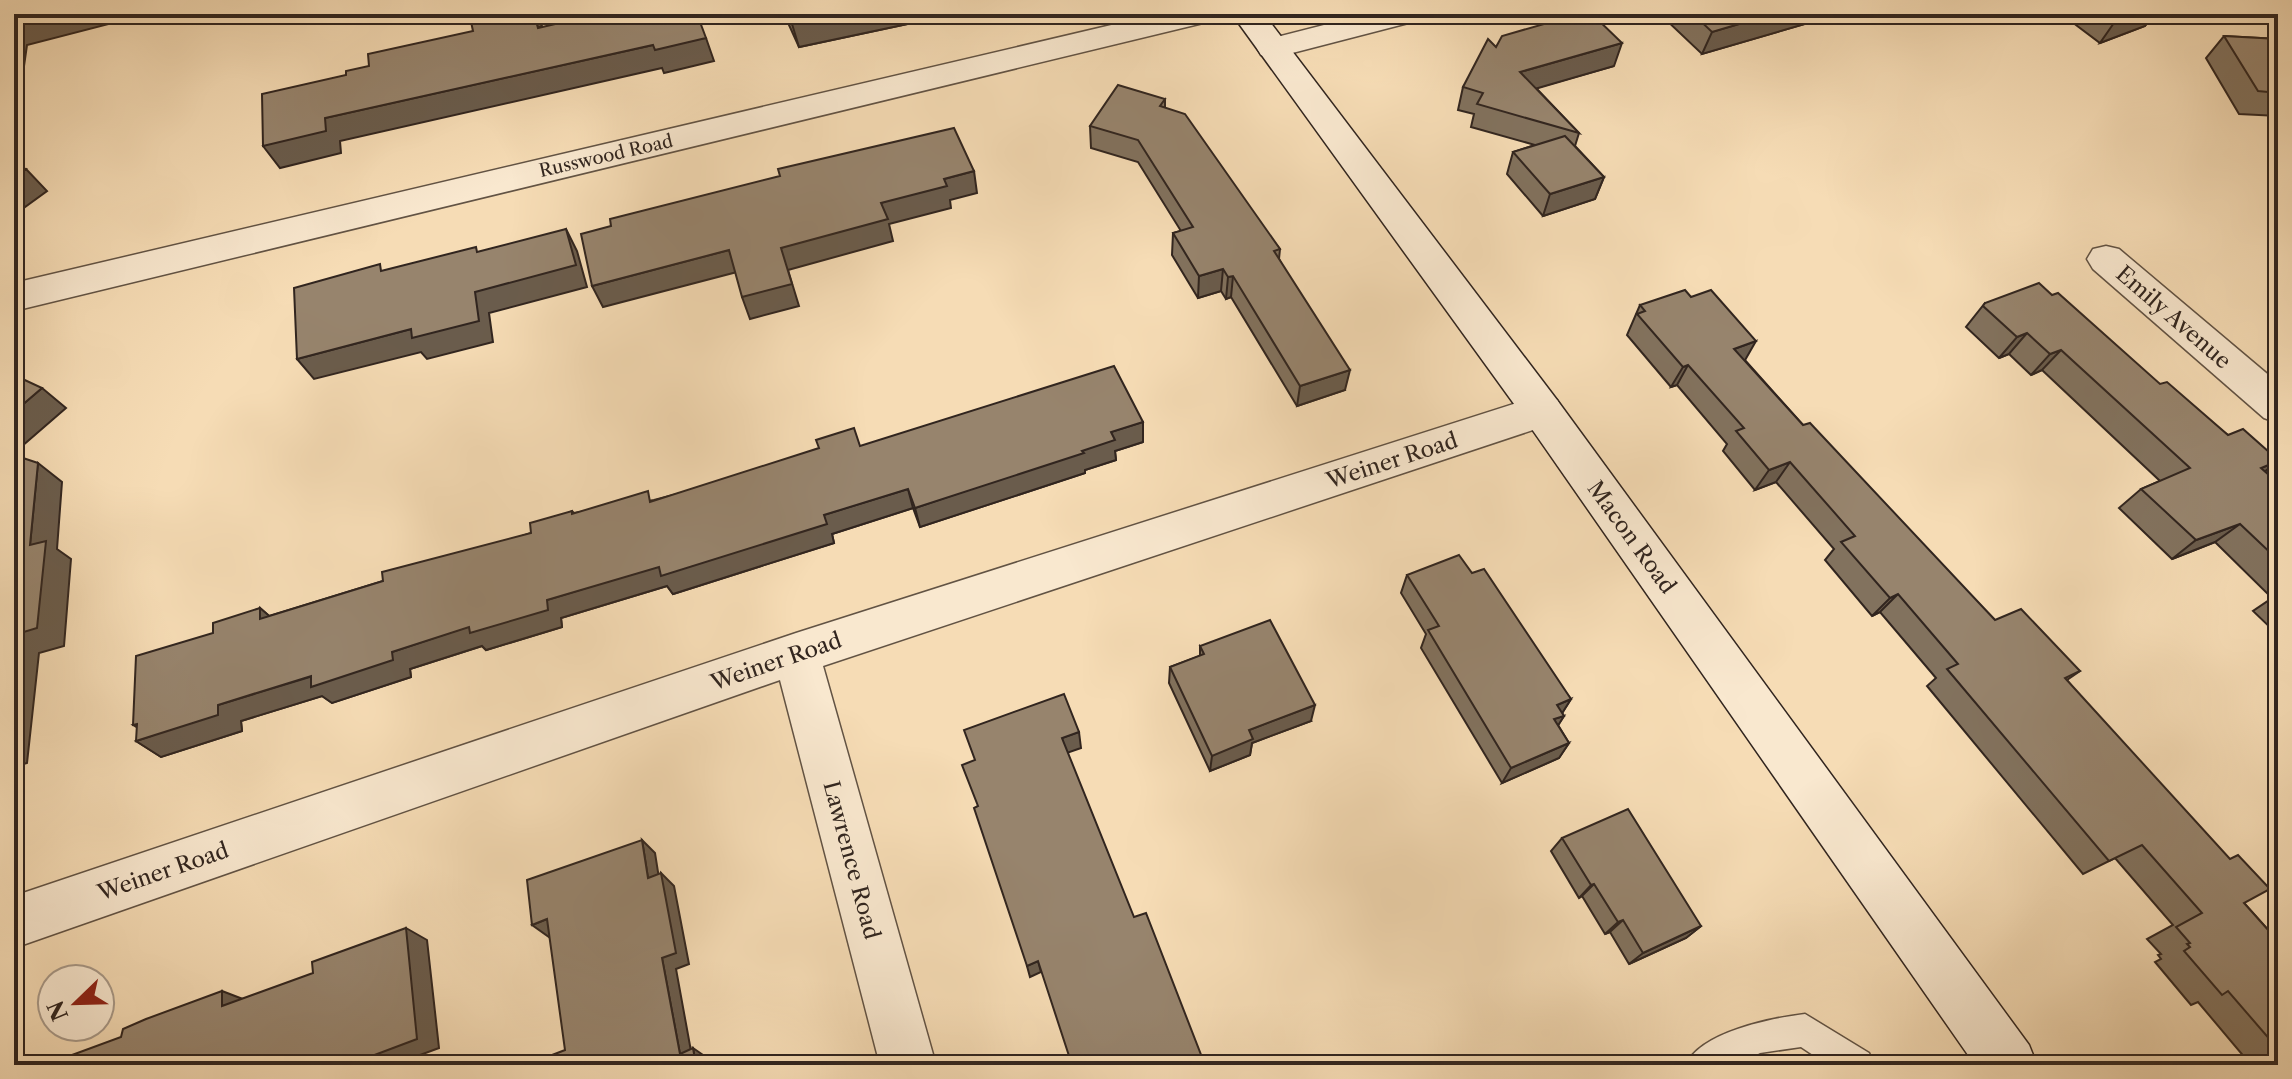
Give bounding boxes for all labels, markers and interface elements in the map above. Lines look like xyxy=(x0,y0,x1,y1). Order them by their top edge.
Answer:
street label: Russwood Road xyxy=(537,130,675,182)
street label: Emily Avenue xyxy=(2111,260,2237,375)
street label: Weiner Road xyxy=(1322,427,1461,495)
street label: Macon Road xyxy=(1582,476,1682,599)
street label: Weiner Road xyxy=(706,626,845,697)
street label: Lawrence Road xyxy=(817,778,886,942)
street label: Weiner Road xyxy=(93,836,232,907)
north arrow xyxy=(36,963,116,1043)
text: N xyxy=(42,997,74,1025)

